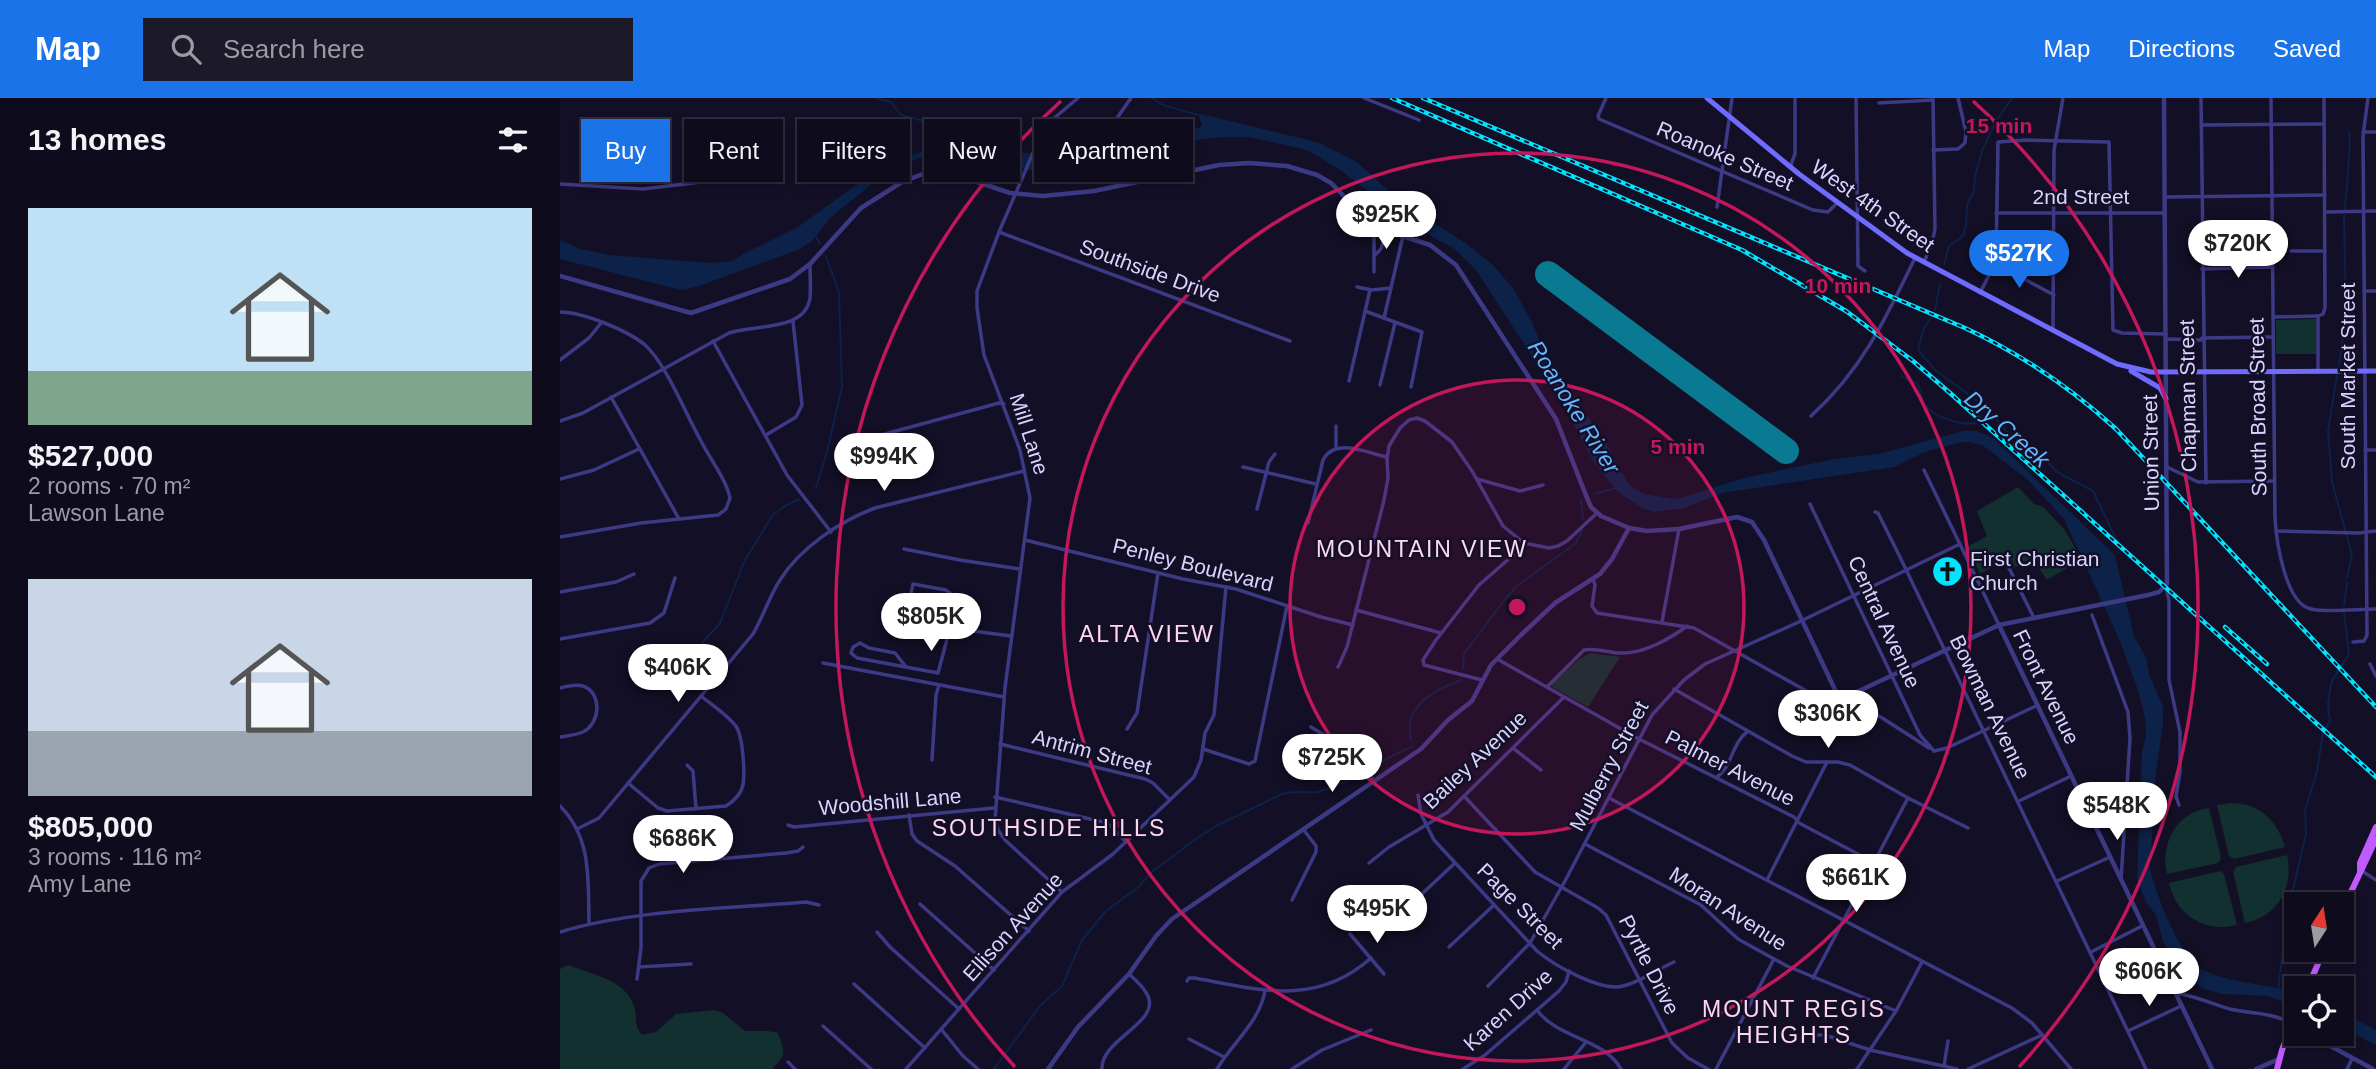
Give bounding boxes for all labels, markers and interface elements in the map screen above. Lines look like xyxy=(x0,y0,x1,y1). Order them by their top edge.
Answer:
search box xyxy=(143,18,633,81)
text: Map xyxy=(35,30,101,67)
icon: search xyxy=(167,30,205,68)
text: Search here xyxy=(223,34,365,64)
text: Map xyxy=(2044,35,2090,62)
text: Directions xyxy=(2128,35,2235,62)
text: Saved xyxy=(2273,35,2341,62)
text: 15 min xyxy=(1966,114,2032,137)
street label: Roanoke Street xyxy=(1654,116,1797,195)
chip: Buy xyxy=(581,119,670,182)
chip: Rent xyxy=(684,119,783,182)
chip: Filters xyxy=(797,119,910,182)
chip: New xyxy=(924,119,1020,182)
chip: Apartment xyxy=(1034,119,1193,182)
icon: filters xyxy=(494,121,532,159)
text: 13 homes xyxy=(28,123,166,156)
street label: West 4th Street xyxy=(1808,155,1939,256)
street label: 2nd Street xyxy=(2033,185,2130,208)
pin: $925K xyxy=(1337,192,1435,251)
text: $925K xyxy=(1352,201,1420,227)
pin: $720K xyxy=(2189,220,2287,280)
pin: $527K xyxy=(1970,230,2068,290)
text: $720K xyxy=(2204,230,2272,256)
street label: Southside Drive xyxy=(1077,234,1224,307)
text: $527K xyxy=(1985,240,2053,266)
icon: home xyxy=(217,254,343,380)
text: 10 min xyxy=(1805,274,1871,297)
street label: South Market Street xyxy=(2336,282,2359,469)
street label: South Broad Street xyxy=(2244,317,2271,497)
street label: Chapman Street xyxy=(2175,319,2200,473)
water label: Roanoke River xyxy=(1523,336,1626,480)
water label: Dry Creek xyxy=(1959,385,2056,474)
street label: Mill Lane xyxy=(1006,390,1053,477)
street label: Union Street xyxy=(2138,394,2163,512)
pin: $994K xyxy=(835,434,933,493)
text: 5 min xyxy=(1651,435,1705,458)
text: $527,000 xyxy=(28,439,153,472)
text: $994K xyxy=(850,443,918,469)
text: 2 rooms · 70 m² xyxy=(28,473,190,499)
text: Lawson Lane xyxy=(28,500,165,526)
street label: Penley Boulevard xyxy=(1110,533,1276,596)
district label: MOUNTAIN VIEW xyxy=(1316,536,1528,562)
place label: First Christian Church xyxy=(1970,547,2100,594)
street label: Central Avenue xyxy=(1844,552,1925,692)
church icon: First Christian Church xyxy=(1930,554,1964,588)
pin: $805K xyxy=(882,594,980,653)
centre of rings xyxy=(1505,595,1529,619)
text: $805K xyxy=(897,603,965,629)
district label: ALTA VIEW xyxy=(1079,621,1215,647)
icon: home xyxy=(217,625,343,751)
street label: Front Avenue xyxy=(2009,626,2084,748)
street label: Bowman Avenue xyxy=(1946,631,2035,782)
pin: $406K xyxy=(629,644,727,704)
text: $406K xyxy=(644,654,712,680)
pin: $306K xyxy=(1779,690,1877,750)
street label: Mulberry Street xyxy=(1565,697,1652,835)
text: $306K xyxy=(1794,700,1862,726)
street label: Bailey Avenue xyxy=(1418,706,1531,813)
street label: Antrim Street xyxy=(1030,725,1154,779)
street label: Palmer Avenue xyxy=(1662,725,1799,810)
pin: $725K xyxy=(1283,734,1381,794)
text: $725K xyxy=(1298,744,1366,770)
pin: $548K xyxy=(2068,782,2166,842)
street label: Woodshill Lane xyxy=(818,784,962,819)
text: $548K xyxy=(2083,792,2151,818)
text: $805,000 xyxy=(28,810,153,843)
district label: SOUTHSIDE HILLS xyxy=(932,815,1166,841)
pin: $686K xyxy=(634,816,732,875)
text: $686K xyxy=(649,825,717,851)
text: 3 rooms · 116 m² xyxy=(28,844,201,870)
pin: $661K xyxy=(1807,854,1905,914)
street label: Page Street xyxy=(1473,858,1568,953)
street label: Moran Avenue xyxy=(1665,862,1791,955)
text: $661K xyxy=(1822,864,1890,890)
street label: Ellison Avenue xyxy=(958,868,1067,985)
text: Amy Lane xyxy=(28,871,132,897)
pin: $495K xyxy=(1328,886,1426,945)
north arrow xyxy=(2284,892,2354,962)
map controls xyxy=(2284,892,2354,1046)
text: $495K xyxy=(1343,895,1411,921)
street label: Pyrtle Drive xyxy=(1615,911,1684,1018)
pin: $606K xyxy=(2100,948,2198,1008)
text: $606K xyxy=(2115,958,2183,984)
street label: Karen Drive xyxy=(1459,964,1557,1055)
button: locate xyxy=(2284,976,2354,1046)
district label: MOUNT REGIS HEIGHTS xyxy=(1702,996,1886,1048)

